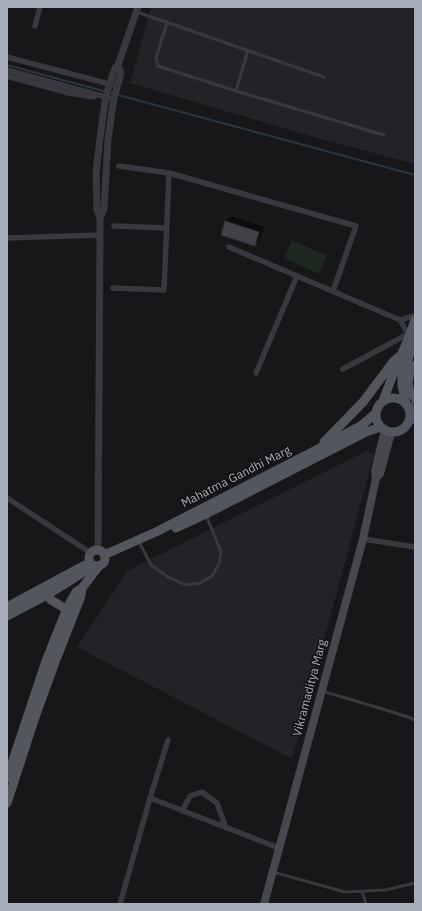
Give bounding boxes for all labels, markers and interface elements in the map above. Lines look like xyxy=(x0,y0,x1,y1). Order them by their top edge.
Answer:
street label: Mahatma Gandhi Marg xyxy=(179,443,293,511)
street label: Vikramaditya Marg xyxy=(290,638,330,738)

